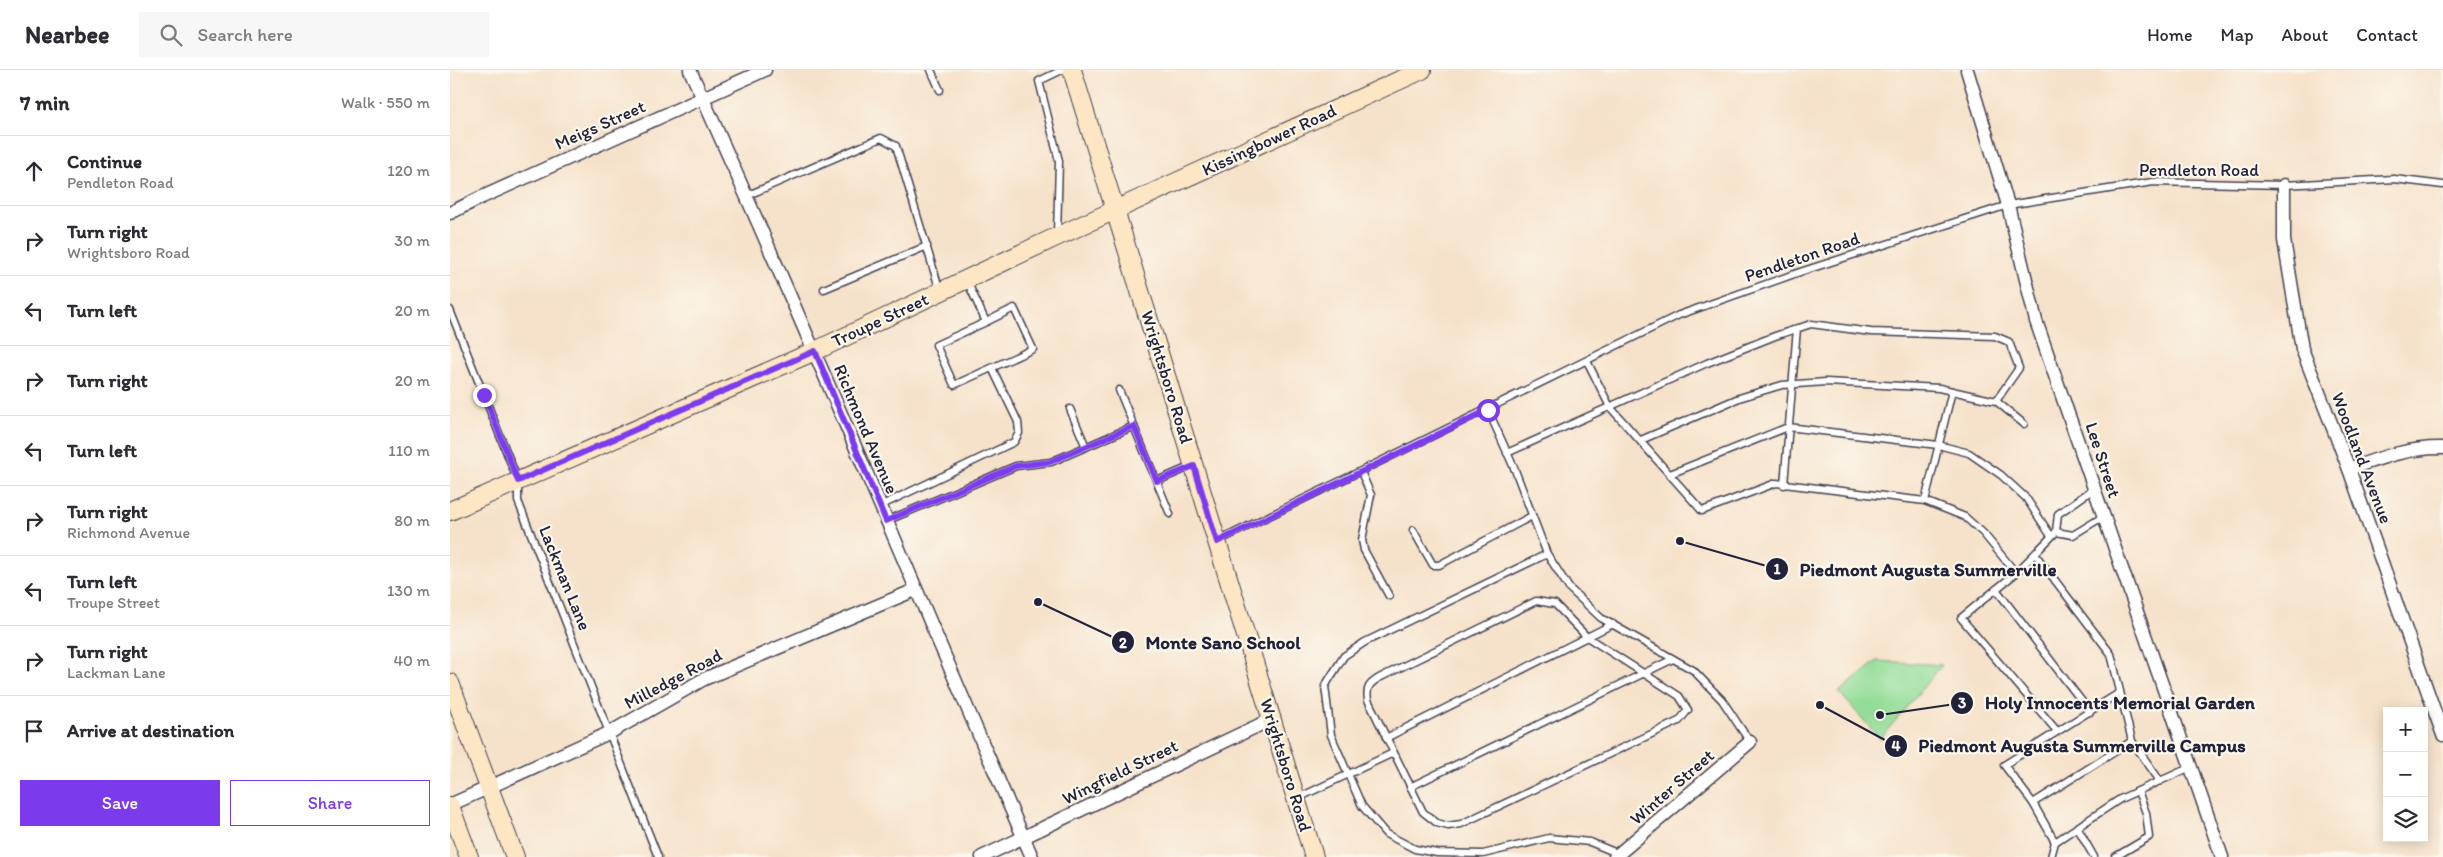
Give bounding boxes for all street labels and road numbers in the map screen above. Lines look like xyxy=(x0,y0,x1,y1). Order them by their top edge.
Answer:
street label: Meigs Street xyxy=(551,95,649,155)
street label: Kissingbower Road xyxy=(1198,99,1340,181)
street label: Pendleton Road xyxy=(2139,159,2259,181)
street label: Pendleton Road xyxy=(1742,227,1862,287)
street label: Troupe Street xyxy=(828,288,932,352)
street label: Wrightsboro Road xyxy=(1136,308,1198,447)
street label: Richmond Avenue xyxy=(829,361,903,497)
street label: Woodland Avenue xyxy=(2327,389,2397,527)
street label: Lee Street xyxy=(2080,420,2126,501)
street label: Lackman Lane xyxy=(534,522,596,634)
street label: Milledge Road xyxy=(620,644,726,714)
street label: Wrightsboro Road xyxy=(1255,696,1317,835)
street label: Wingfield Street xyxy=(1058,734,1182,810)
street label: Winter Street xyxy=(1625,744,1719,830)

